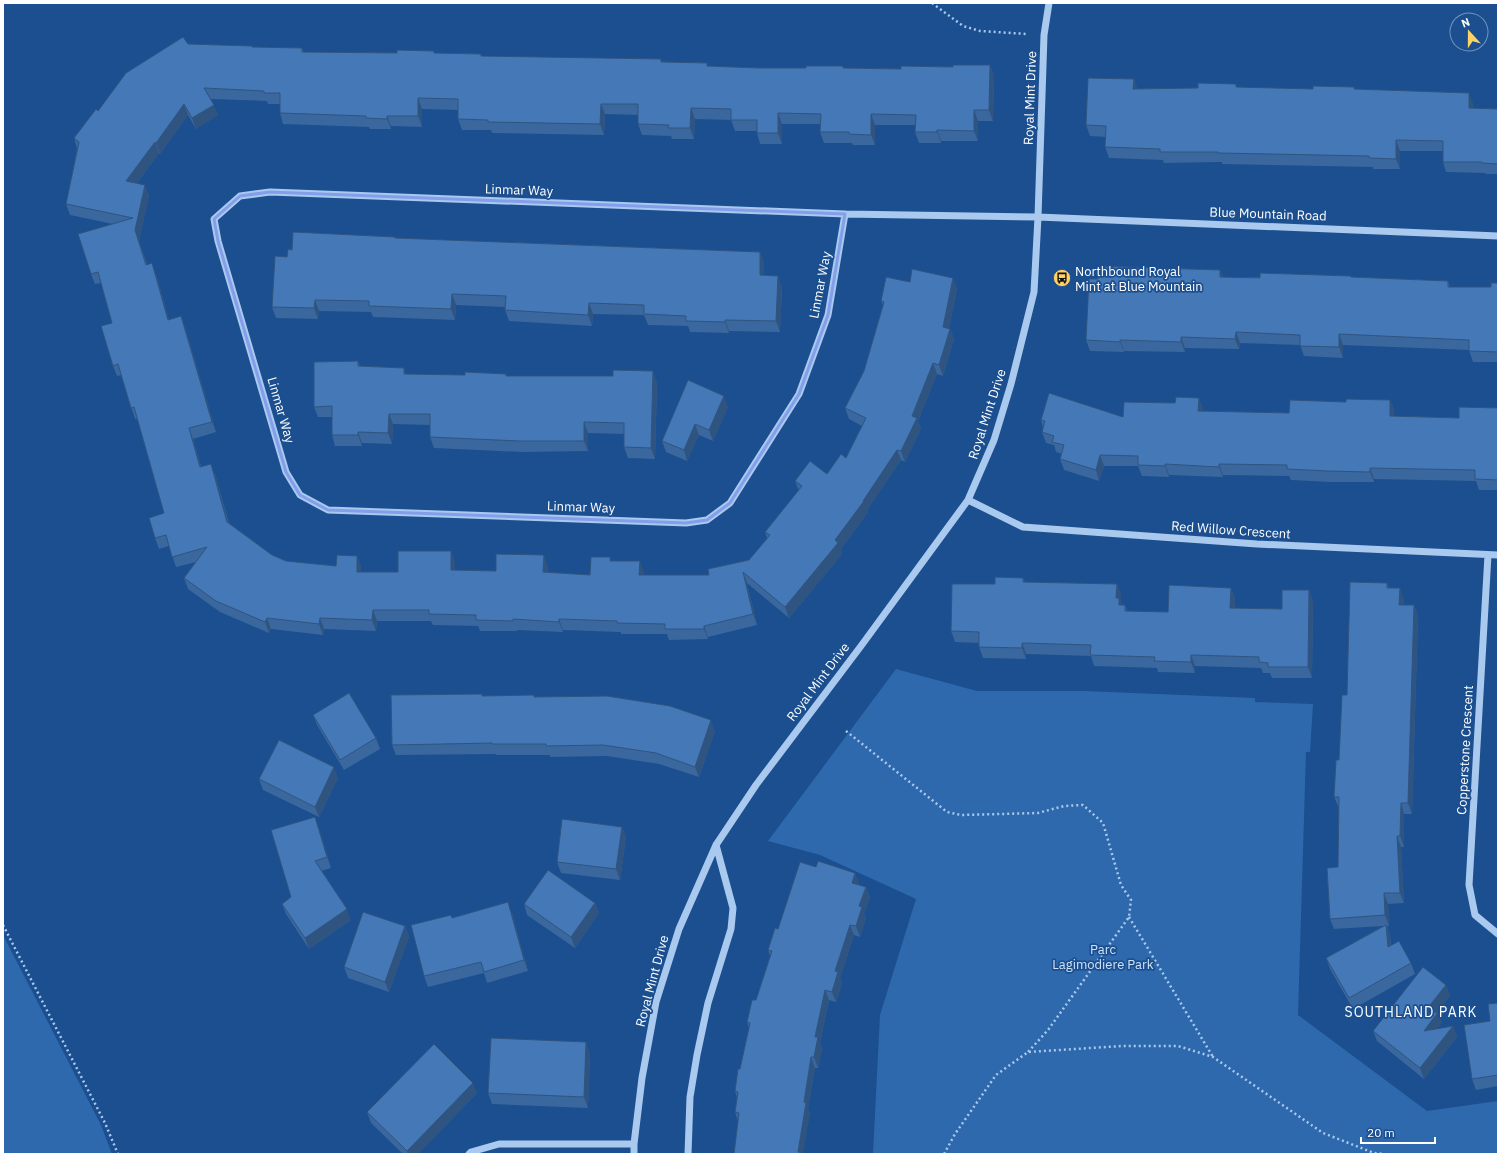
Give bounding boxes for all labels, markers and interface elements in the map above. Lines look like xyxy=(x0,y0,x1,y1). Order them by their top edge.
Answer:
north arrow xyxy=(1449,12,1489,52)
text: N xyxy=(1459,15,1472,31)
street label: Royal Mint Drive xyxy=(1020,51,1040,145)
street label: Linmar Way xyxy=(485,180,554,200)
street label: Blue Mountain Road xyxy=(1209,203,1327,225)
street label: Linmar Way xyxy=(805,249,835,320)
place label: Northbound Royal Mint at Blue Mountain xyxy=(1075,263,1203,295)
bus stop icon: Northbound Royal Mint at Blue Mountain xyxy=(1052,268,1072,288)
street label: Royal Mint Drive xyxy=(964,367,1010,461)
street label: Linmar Way xyxy=(263,375,299,446)
street label: Linmar Way xyxy=(547,497,616,517)
street label: Red Willow Crescent xyxy=(1171,517,1291,543)
street label: Royal Mint Drive xyxy=(783,639,853,725)
street label: Copperstone Crescent xyxy=(1453,685,1477,815)
street label: Royal Mint Drive xyxy=(632,933,672,1029)
park label: Parc Lagimodiere Park xyxy=(1052,941,1154,973)
district label: SOUTHLAND PARK xyxy=(1345,1003,1477,1021)
scale bar xyxy=(1361,1119,1435,1145)
text: 20 m xyxy=(1367,1125,1395,1140)

